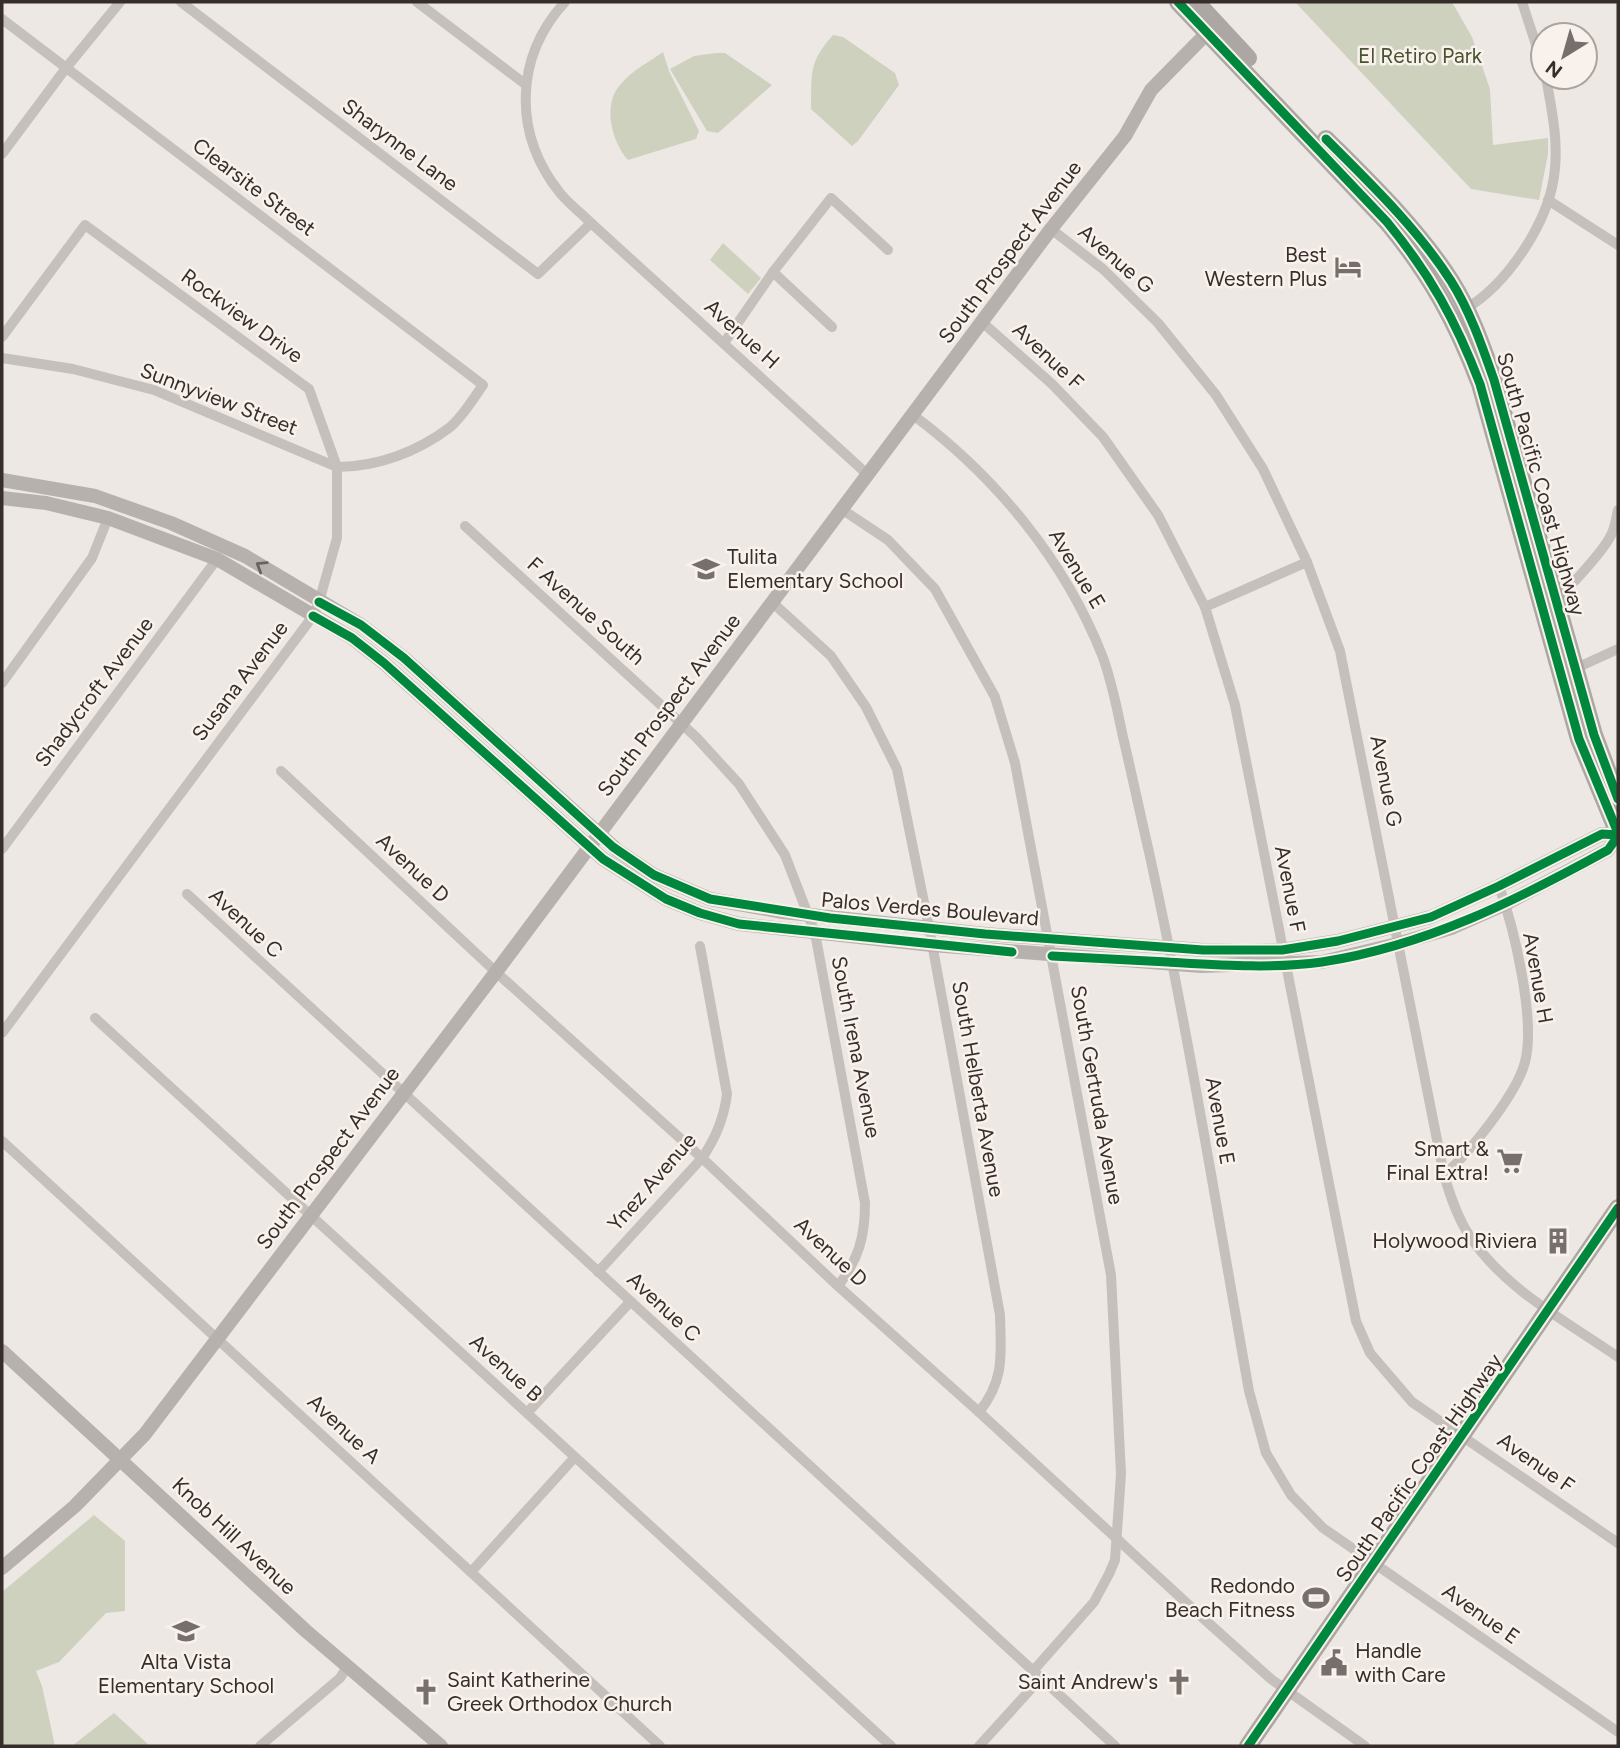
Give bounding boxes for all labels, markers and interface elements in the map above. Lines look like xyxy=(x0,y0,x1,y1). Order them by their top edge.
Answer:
north arrow xyxy=(1529,21,1599,91)
park label: El Retiro Park xyxy=(1358,43,1483,68)
text: N xyxy=(1541,56,1567,83)
street label: Sharynne Lane xyxy=(338,93,463,196)
street label: Clearsite Street xyxy=(188,132,321,241)
street label: South Prospect Avenue xyxy=(933,155,1086,348)
street label: Avenue G xyxy=(1073,219,1159,298)
place label: Best Western Plus xyxy=(1205,242,1327,291)
hotel icon: Best Western Plus xyxy=(1333,252,1363,282)
street label: Rockview Drive xyxy=(177,263,308,368)
street label: Avenue H xyxy=(700,294,785,374)
street label: Avenue F xyxy=(1008,317,1089,395)
street label: South Pacific Coast Highway xyxy=(1492,349,1591,619)
street label: Sunnyview Street xyxy=(137,357,301,440)
street label: Avenue E xyxy=(1044,524,1111,613)
place label: Tulita Elementary School xyxy=(727,544,903,593)
street label: F Avenue South xyxy=(523,551,650,670)
school or university icon: Tulita Elementary School xyxy=(691,554,721,584)
one-way arrow xyxy=(256,562,269,575)
street label: South Prospect Avenue xyxy=(592,608,745,801)
street label: Shadycroft Avenue xyxy=(29,612,158,771)
street label: Susana Avenue xyxy=(186,616,293,746)
street label: Avenue G xyxy=(1365,733,1408,829)
street label: Avenue D xyxy=(372,828,455,908)
street label: Avenue F xyxy=(1270,844,1311,934)
street label: Avenue C xyxy=(204,882,288,963)
street label: Palos Verdes Boulevard xyxy=(820,887,1040,930)
street label: Avenue H xyxy=(1518,930,1559,1025)
street label: South Irena Avenue xyxy=(827,954,886,1140)
street label: South Helberta Avenue xyxy=(947,979,1010,1199)
street label: South Gertruda Avenue xyxy=(1066,983,1129,1206)
street label: South Prospect Avenue xyxy=(251,1061,404,1254)
street label: Avenue E xyxy=(1200,1075,1240,1167)
street label: Ynez Avenue xyxy=(602,1128,701,1236)
place label: Smart & Final Extra! xyxy=(1386,1136,1489,1185)
supermarket icon: Smart & Final Extra! xyxy=(1495,1146,1525,1176)
street label: Avenue D xyxy=(790,1212,873,1292)
building icon: Holywood Riviera xyxy=(1543,1226,1573,1256)
place label: Holywood Riviera xyxy=(1372,1228,1537,1253)
street label: Avenue C xyxy=(622,1266,706,1347)
street label: Avenue B xyxy=(465,1329,548,1407)
street label: South Pacific Coast Highway xyxy=(1330,1349,1507,1587)
street label: Avenue A xyxy=(303,1389,386,1469)
street label: Avenue F xyxy=(1493,1427,1579,1498)
street label: Knob Hill Avenue xyxy=(167,1472,301,1599)
place label: Redondo Beach Fitness xyxy=(1165,1573,1295,1622)
street label: Avenue E xyxy=(1438,1578,1525,1649)
sports icon: Redondo Beach Fitness xyxy=(1301,1583,1331,1613)
school or university icon: Alta Vista Elementary School xyxy=(171,1616,201,1646)
place label: Handle with Care xyxy=(1355,1638,1446,1687)
public building icon: Handle with Care xyxy=(1319,1648,1349,1678)
place label: Alta Vista Elementary School xyxy=(98,1649,274,1698)
place label: Saint Katherine Greek Orthodox Church xyxy=(447,1667,672,1716)
church icon: Saint Andrew's xyxy=(1164,1667,1194,1697)
place label: Saint Andrew's xyxy=(1018,1669,1158,1694)
church icon: Saint Katherine Greek Orthodox Church xyxy=(411,1677,441,1707)

